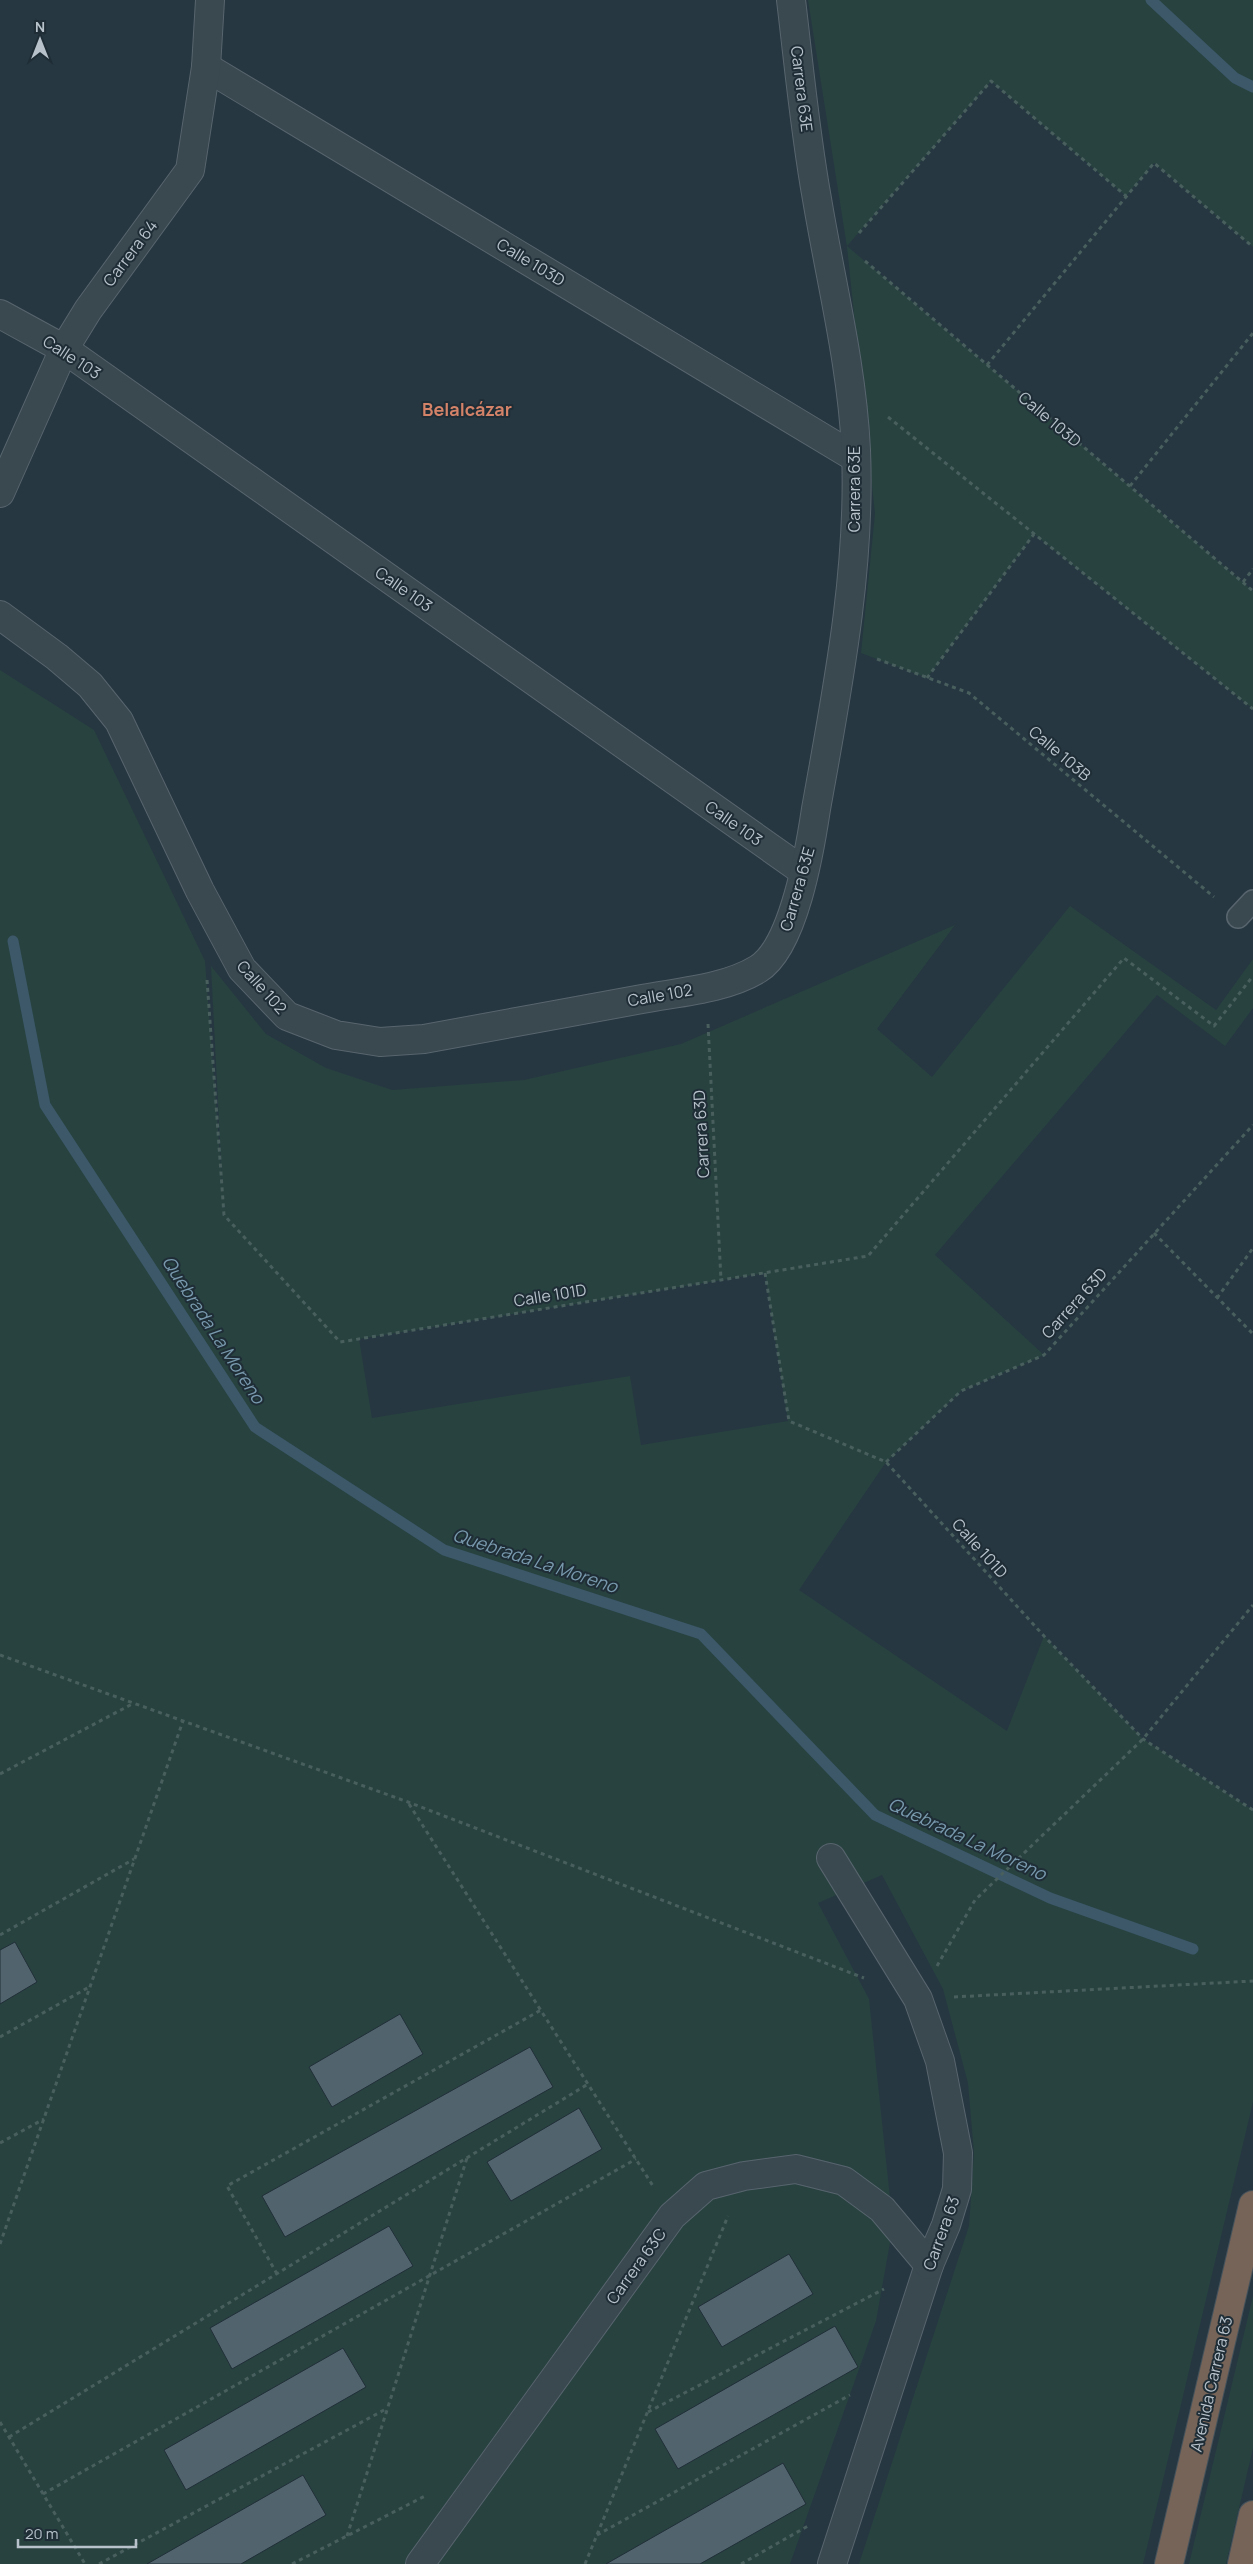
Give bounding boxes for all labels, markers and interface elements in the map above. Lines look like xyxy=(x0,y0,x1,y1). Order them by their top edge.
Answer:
north arrow xyxy=(15,15,65,65)
text: N xyxy=(35,17,45,36)
street label: Carrera 63E xyxy=(786,45,818,133)
street label: Carrera 64 xyxy=(98,215,162,291)
street label: Calle 103D xyxy=(493,233,569,291)
street label: Calle 103 xyxy=(39,330,105,384)
street label: Calle 103D xyxy=(1014,386,1086,452)
district label: Belalcázar xyxy=(422,397,512,421)
street label: Carrera 63E xyxy=(843,446,865,532)
street label: Calle 103 xyxy=(371,561,437,617)
street label: Calle 103B xyxy=(1024,720,1096,786)
street label: Calle 103 xyxy=(701,795,767,851)
street label: Carrera 63E xyxy=(775,844,819,934)
street label: Calle 102 xyxy=(232,955,292,1019)
street label: Calle 102 xyxy=(626,978,694,1012)
street label: Carrera 63D xyxy=(688,1089,714,1179)
water label: Quebrada La Moreno xyxy=(157,1251,271,1409)
street label: Carrera 63D xyxy=(1036,1263,1112,1343)
street label: Calle 101D xyxy=(512,1278,588,1312)
street label: Calle 101D xyxy=(947,1513,1013,1583)
water label: Quebrada La Moreno xyxy=(450,1522,622,1598)
water label: Quebrada La Moreno xyxy=(885,1791,1052,1886)
street label: Carrera 63 xyxy=(917,2193,965,2273)
street label: Carrera 63C xyxy=(601,2224,671,2308)
street label: Avenida Carrera 63 xyxy=(1185,2314,1237,2454)
scale bar xyxy=(18,2516,135,2548)
text: 20 m xyxy=(25,2523,58,2544)

